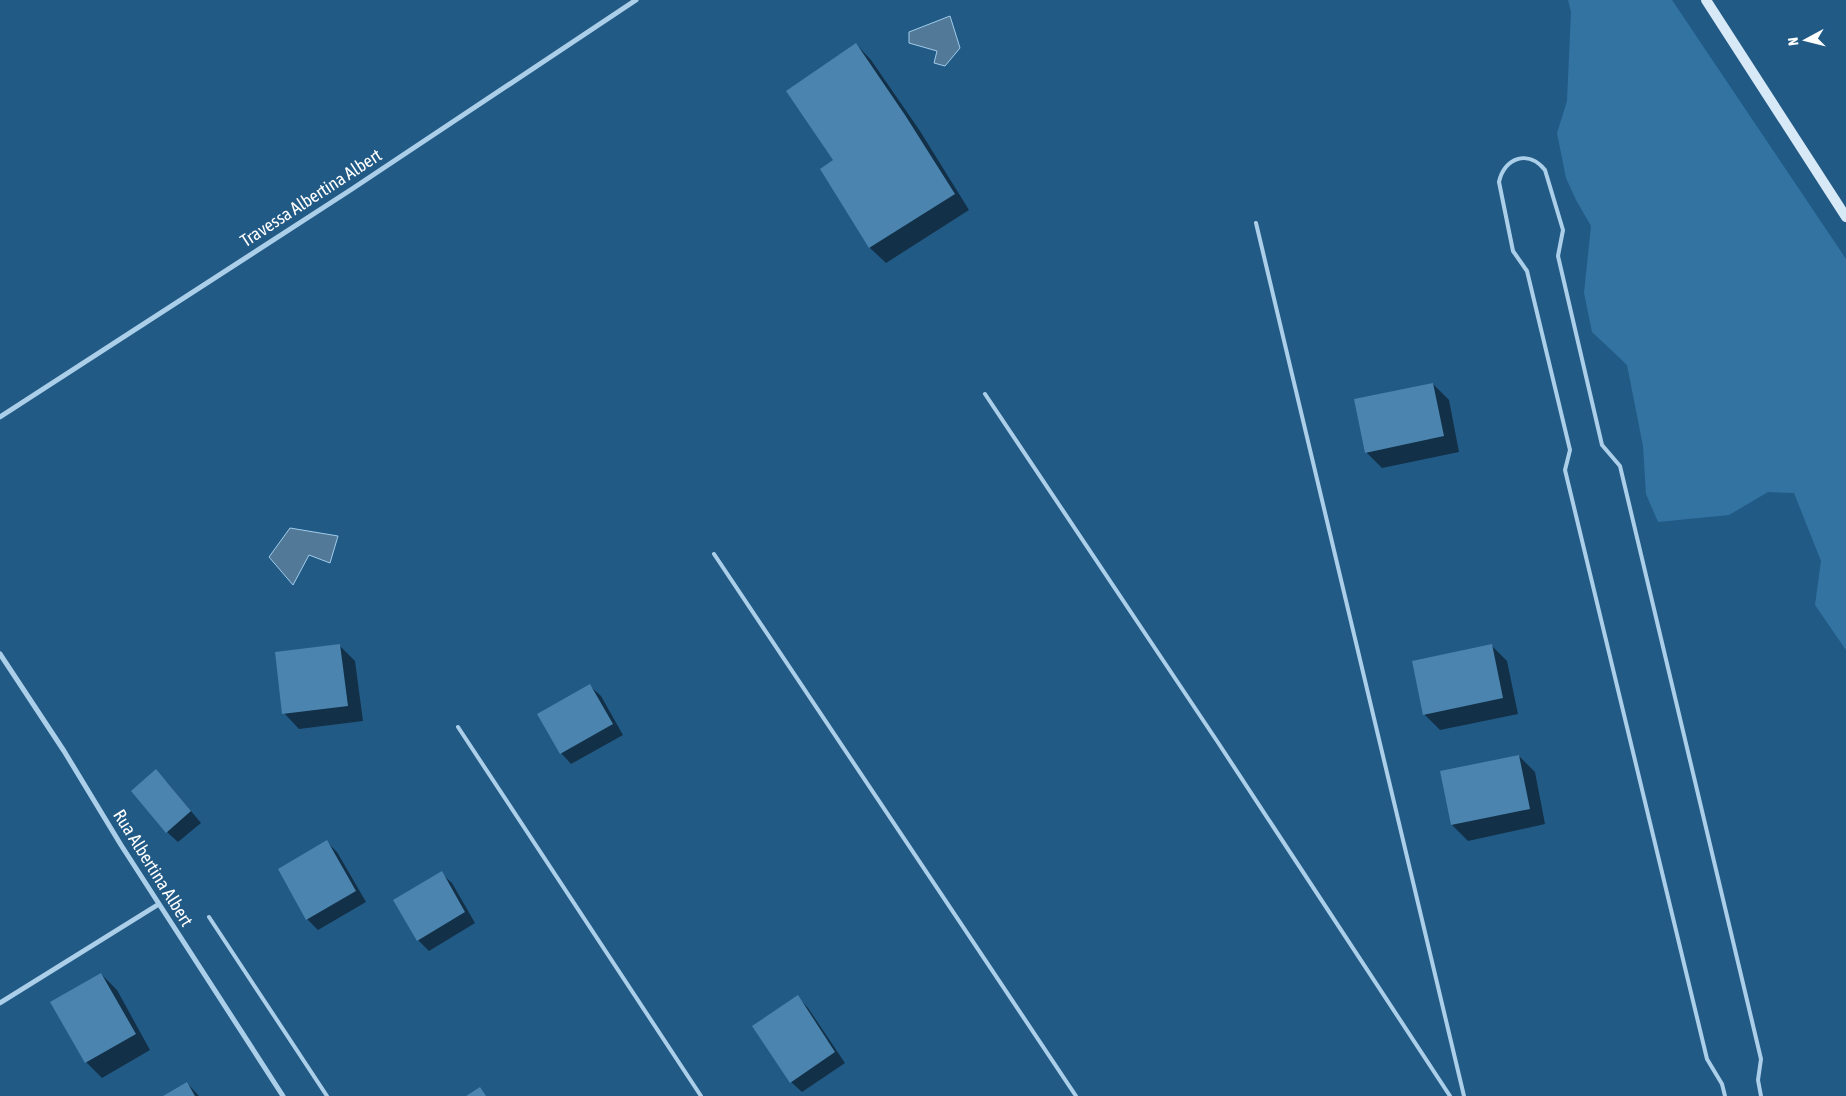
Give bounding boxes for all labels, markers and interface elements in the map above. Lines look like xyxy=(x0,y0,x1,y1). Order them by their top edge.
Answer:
north arrow xyxy=(1781,15,1831,65)
text: N xyxy=(1785,37,1802,47)
street label: Travessa Albertina Albert xyxy=(236,144,385,251)
street label: Rua Albertina Albert xyxy=(109,806,198,930)

